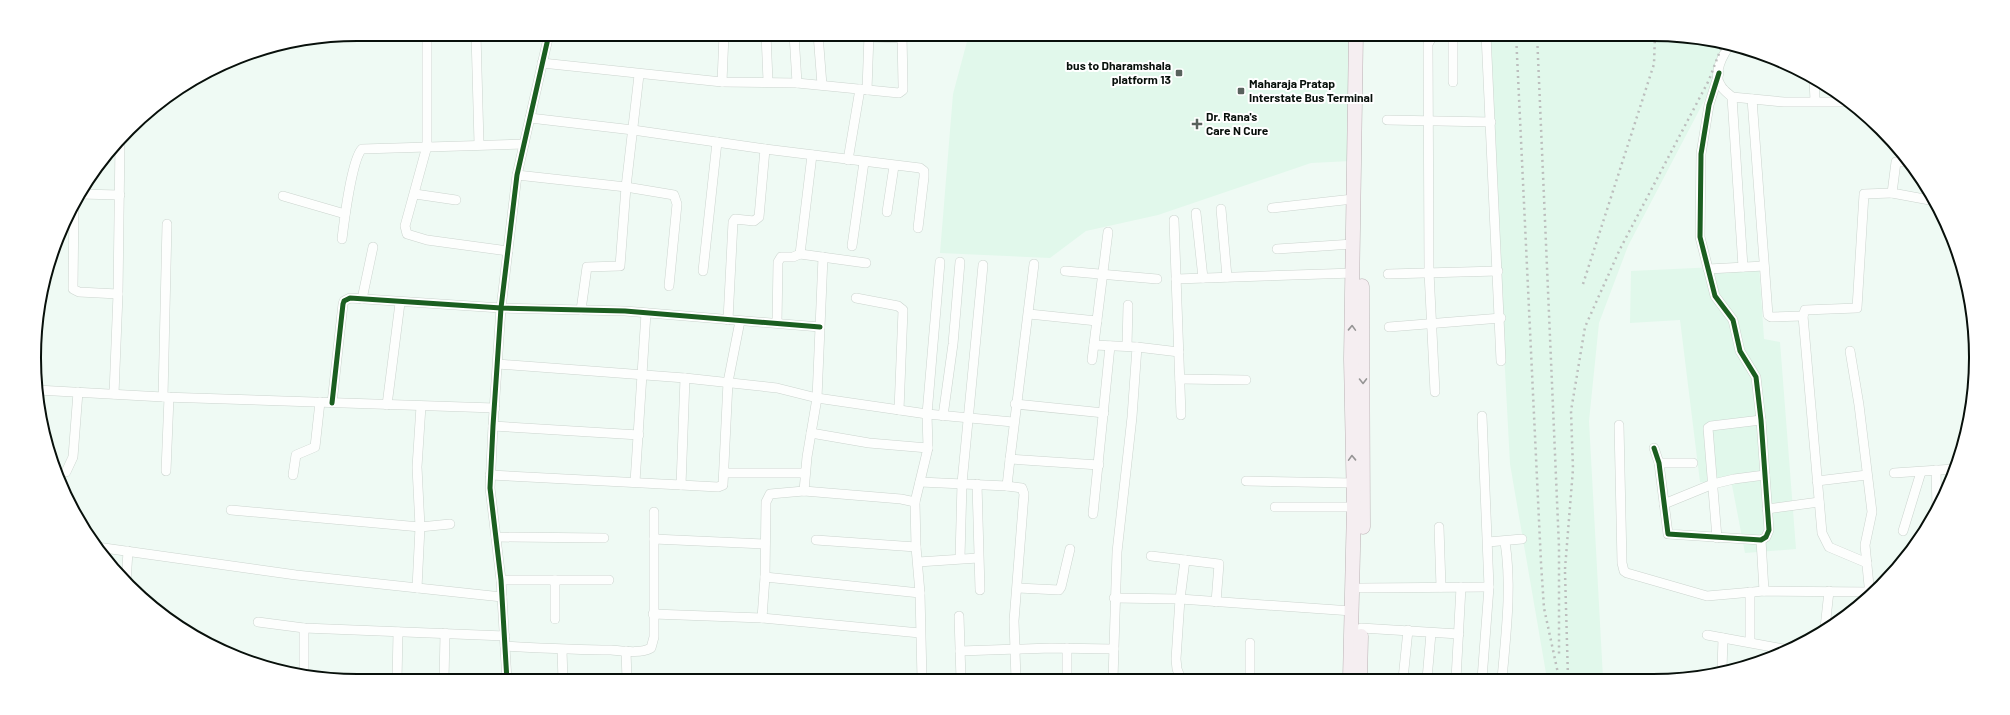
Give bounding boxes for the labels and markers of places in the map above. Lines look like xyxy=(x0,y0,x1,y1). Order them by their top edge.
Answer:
place label: bus to Dharamshala platform 13 xyxy=(1066,58,1171,86)
marker: bus to Dharamshala platform 13 xyxy=(1174,68,1184,78)
place label: Maharaja Pratap Interstate Bus Terminal xyxy=(1249,76,1373,104)
marker: Maharaja Pratap Interstate Bus Terminal xyxy=(1236,86,1246,96)
place label: Dr. Rana's Care N Cure xyxy=(1206,109,1269,137)
marker: Dr. Rana's Care N Cure xyxy=(1191,118,1203,130)

